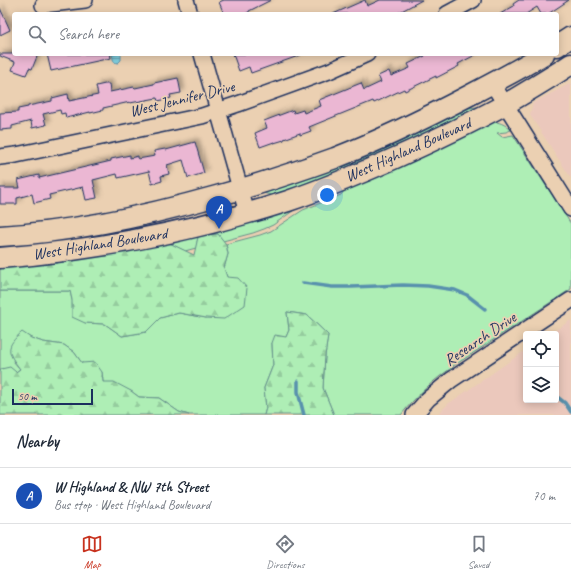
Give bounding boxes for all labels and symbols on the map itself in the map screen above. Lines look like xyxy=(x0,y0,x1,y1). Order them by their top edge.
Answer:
street label: West Jennifer Drive xyxy=(128,76,238,122)
street label: West Highland Boulevard xyxy=(342,112,476,187)
your location xyxy=(317,185,337,205)
pin: A xyxy=(206,196,232,229)
street label: West Highland Boulevard xyxy=(32,223,171,264)
street label: Research Drive xyxy=(440,307,521,370)
scale bar xyxy=(12,387,93,406)

